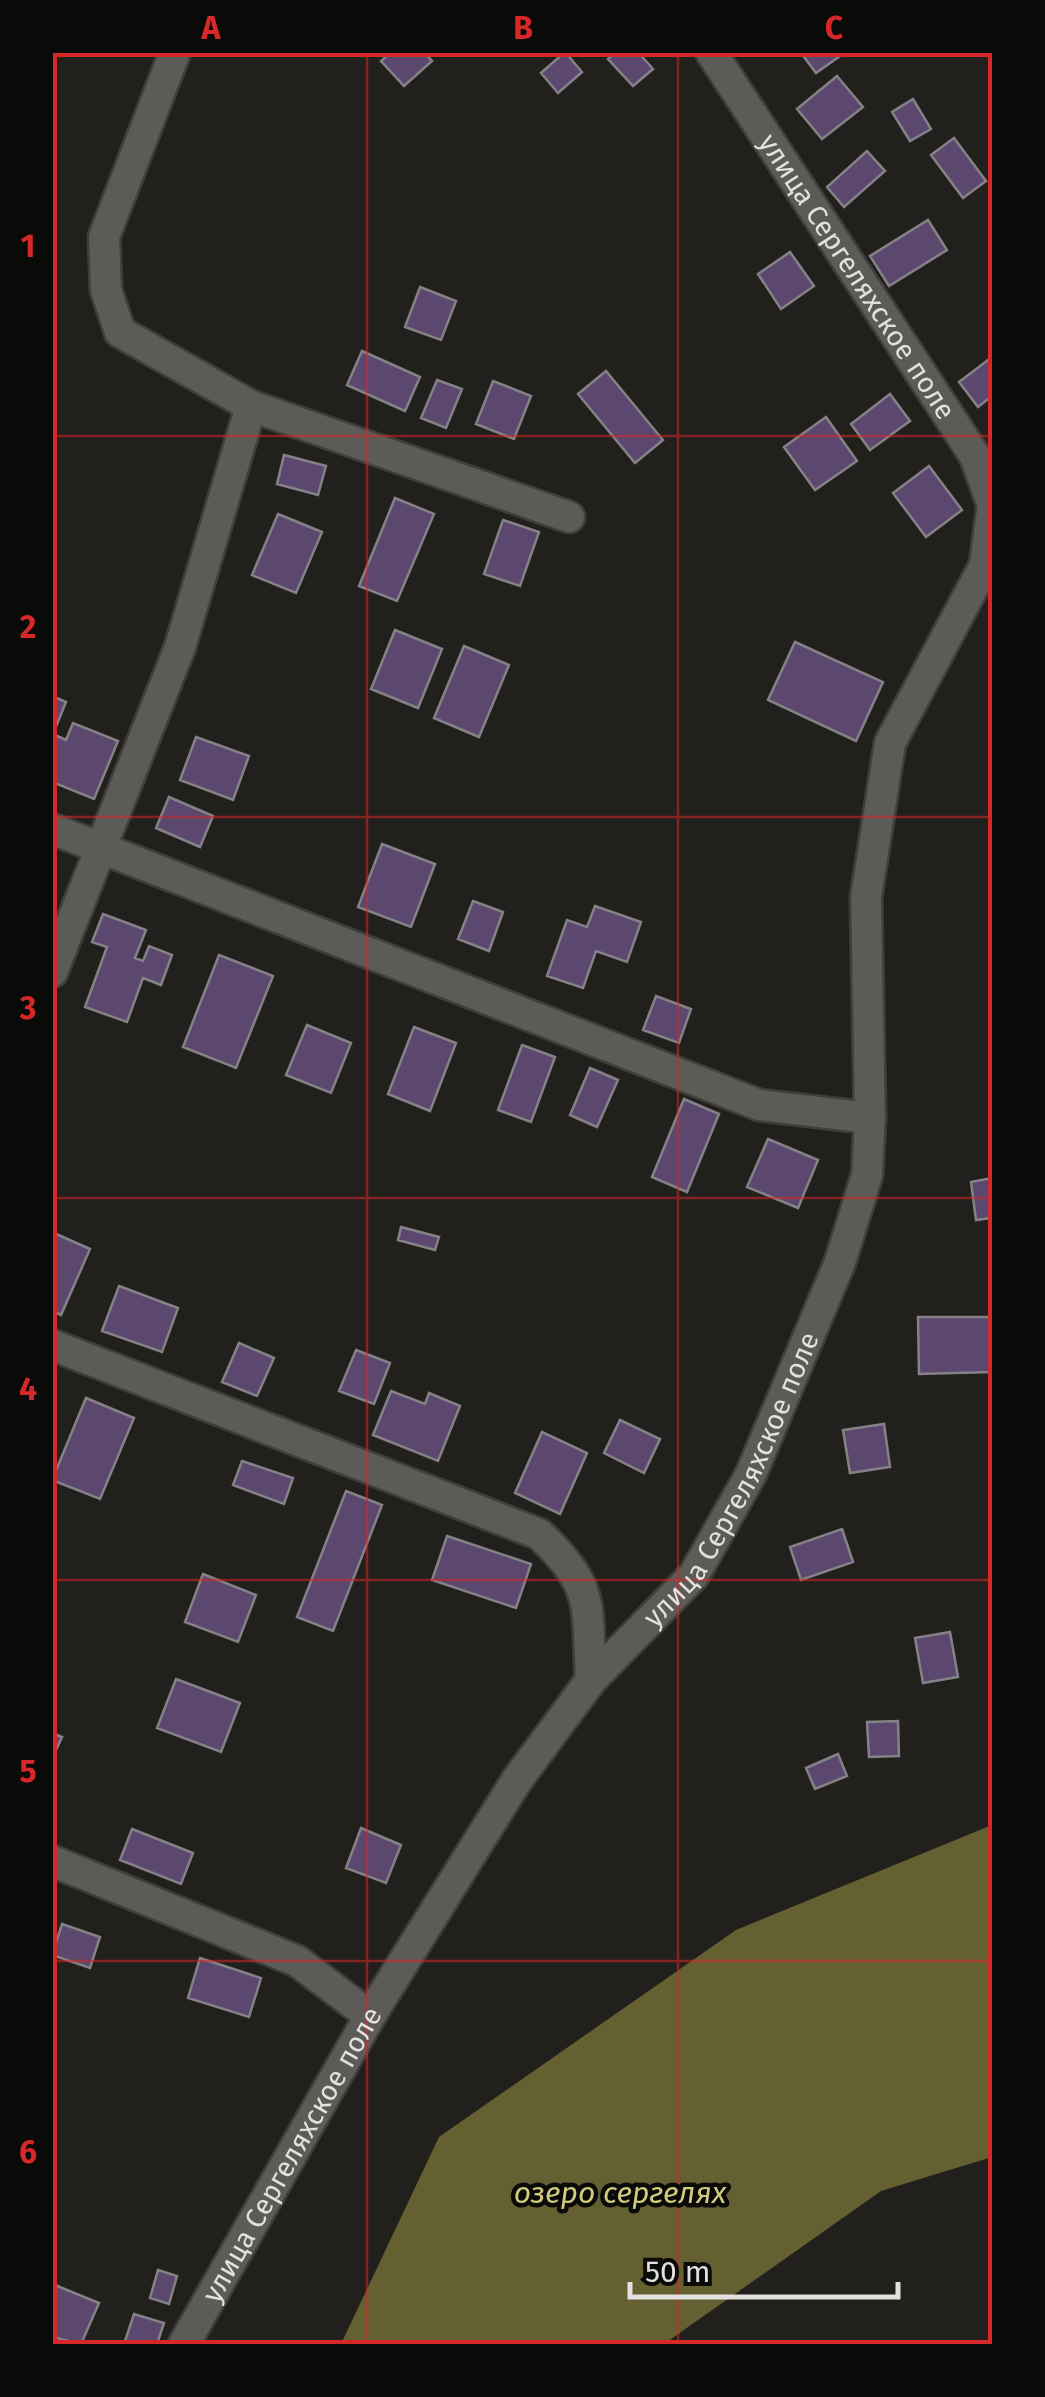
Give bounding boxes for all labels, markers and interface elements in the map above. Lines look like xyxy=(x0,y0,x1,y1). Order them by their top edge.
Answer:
text: A xyxy=(201,9,222,47)
text: B xyxy=(513,9,533,47)
text: C xyxy=(825,9,844,47)
street label: улица Сергеляхское поле xyxy=(752,128,962,426)
text: 1 xyxy=(21,227,35,265)
text: 2 xyxy=(20,608,36,646)
text: 3 xyxy=(19,989,36,1027)
street label: улица Сергеляхское поле xyxy=(636,1327,826,1634)
text: 4 xyxy=(19,1370,37,1408)
text: 5 xyxy=(19,1752,37,1790)
street label: улица Сергеляхское поле xyxy=(195,2001,389,2308)
text: 6 xyxy=(19,2133,37,2171)
water label: озеро сергелях xyxy=(514,2175,727,2211)
scale bar xyxy=(630,2237,898,2299)
text: 50 m xyxy=(645,2254,710,2290)

